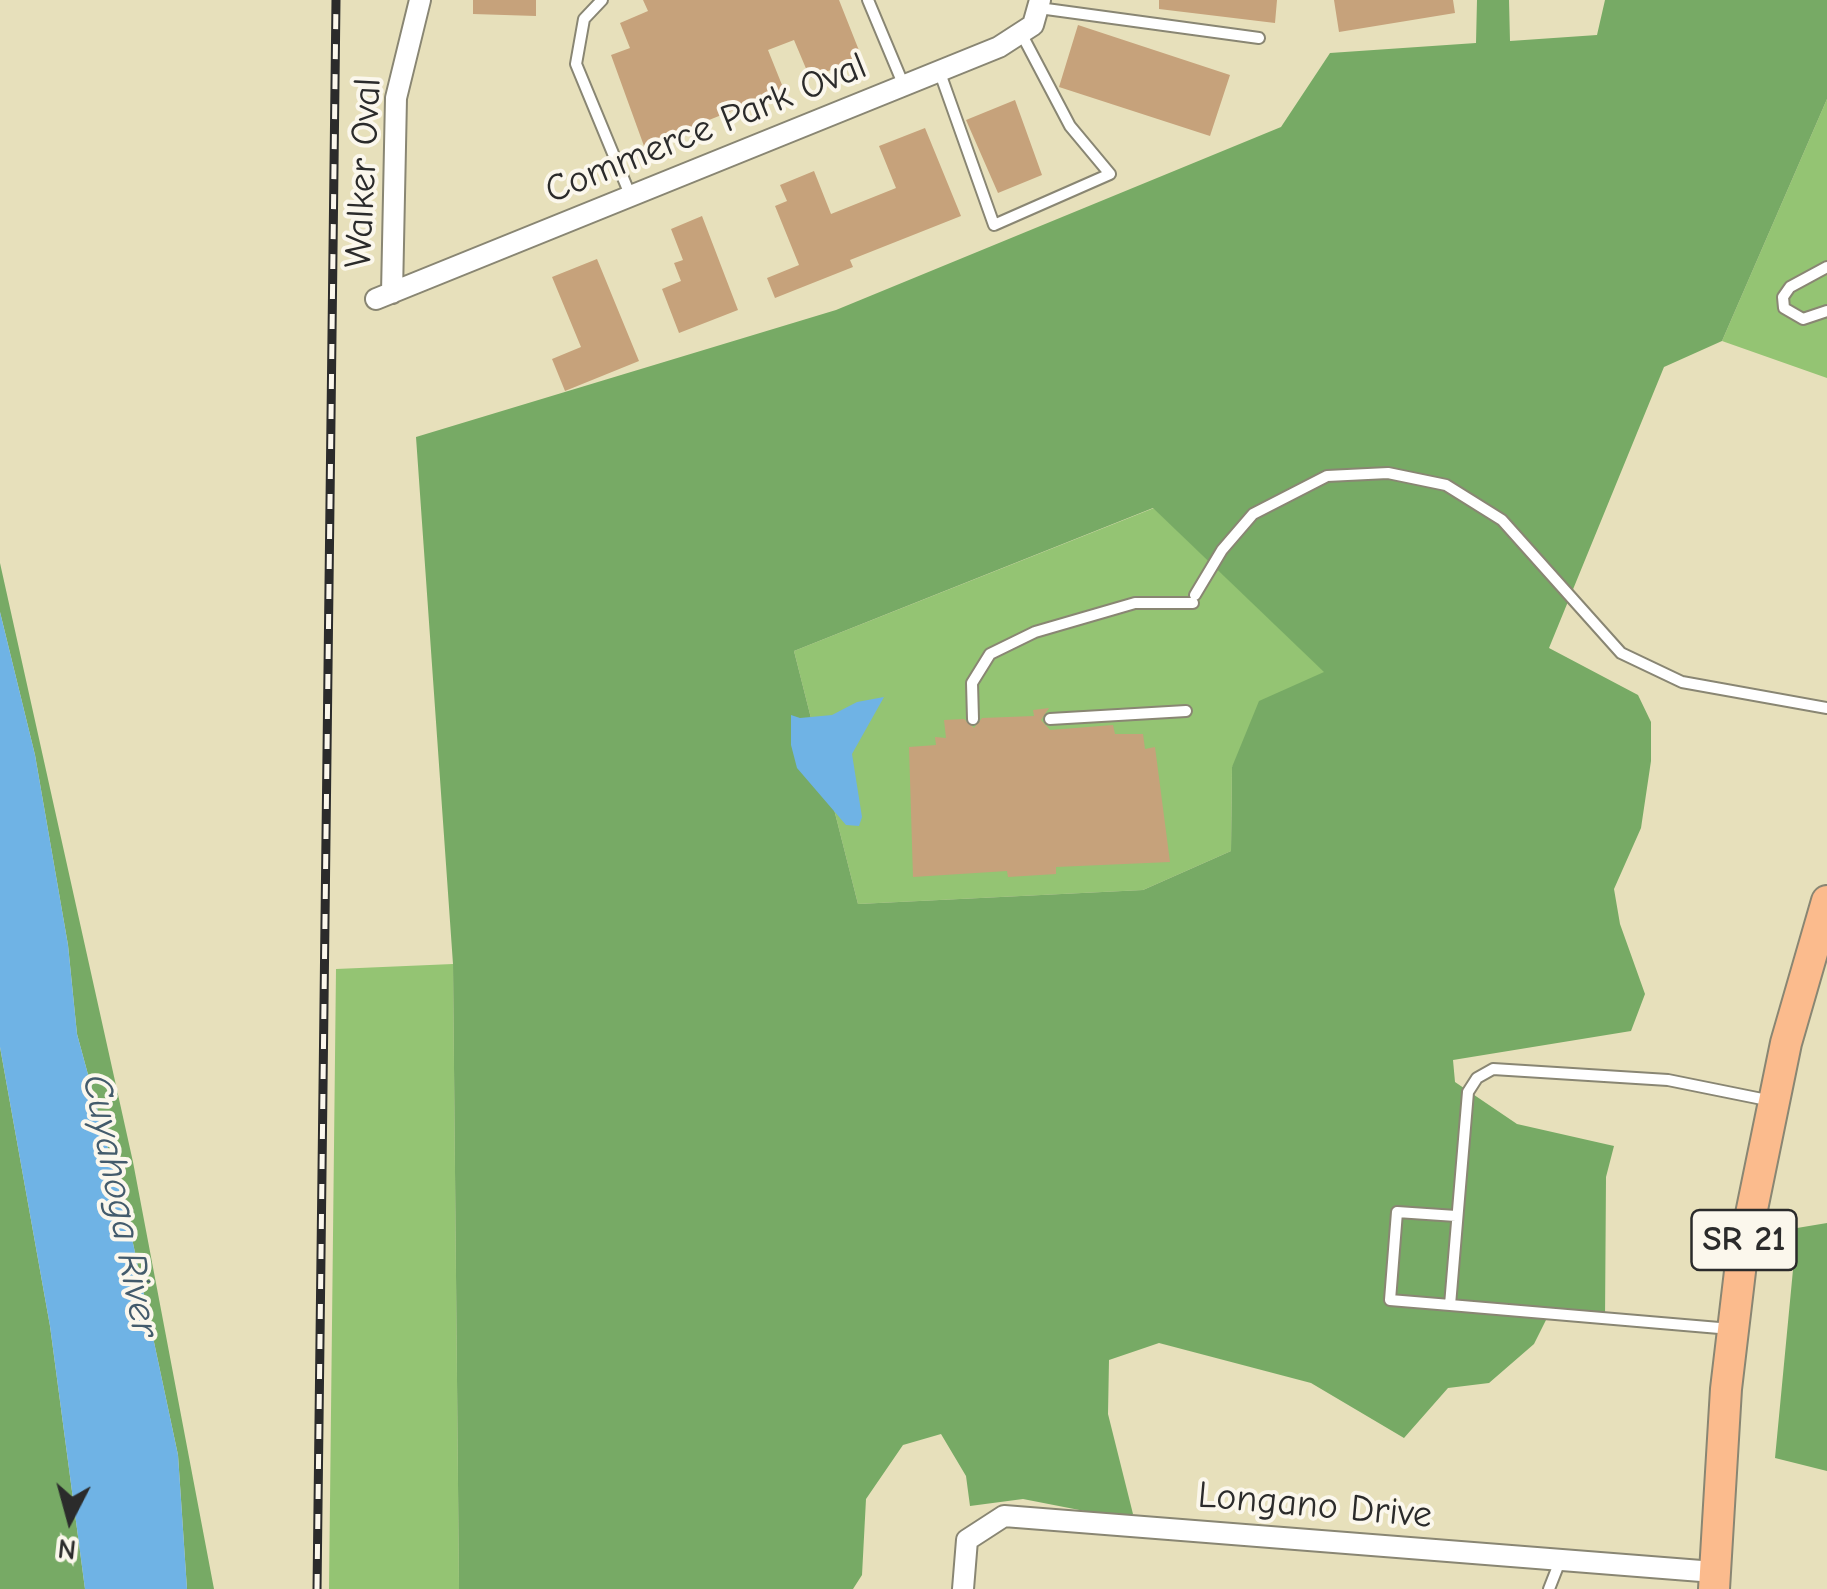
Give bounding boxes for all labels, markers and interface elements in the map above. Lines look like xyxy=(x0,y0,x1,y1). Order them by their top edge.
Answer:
street label: Commerce Park Oval xyxy=(539,44,873,214)
street label: Walker Oval xyxy=(336,77,392,269)
water label: Cuyahoga River xyxy=(71,1070,169,1342)
road number: SR 21 xyxy=(1692,1210,1796,1270)
north arrow xyxy=(20,1469,120,1569)
street label: Longano Drive xyxy=(1196,1473,1434,1539)
text: N xyxy=(56,1532,78,1566)

